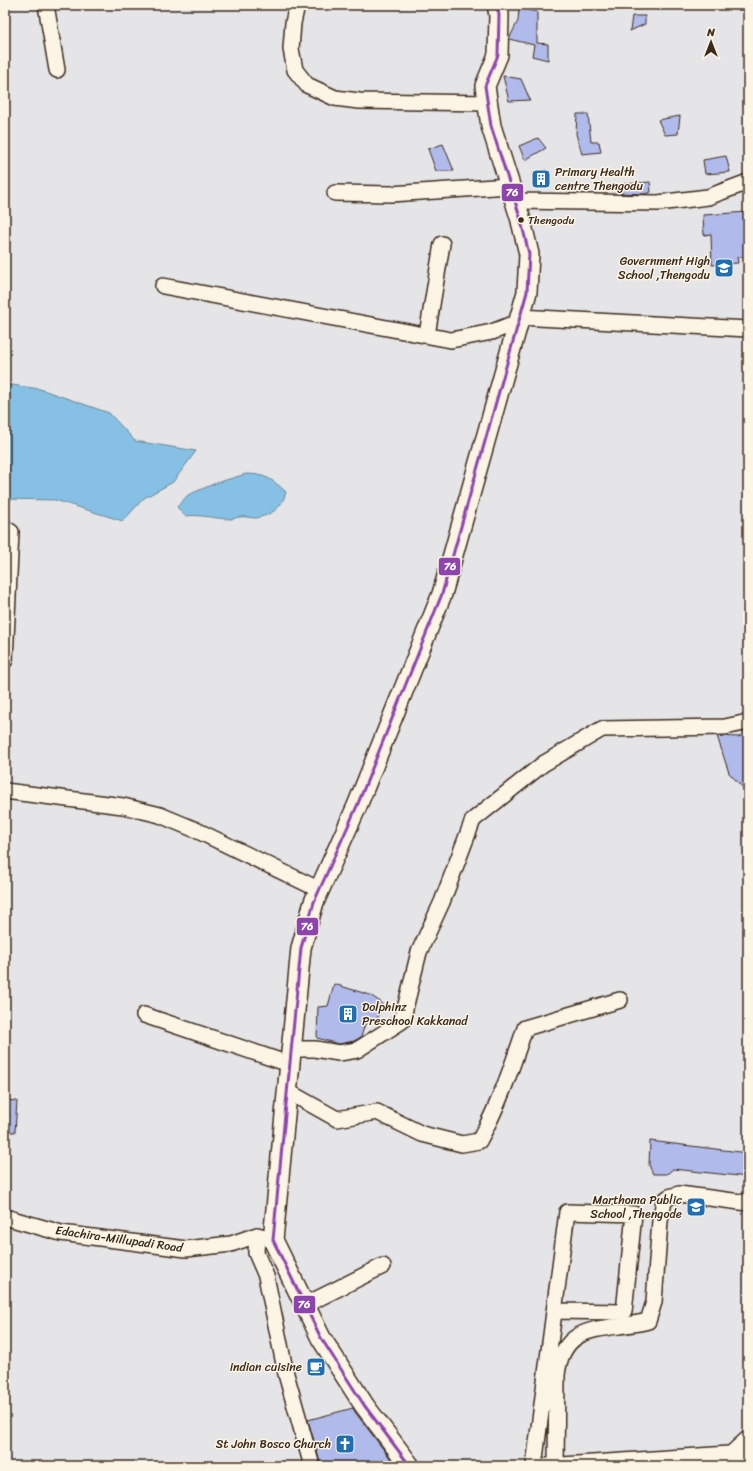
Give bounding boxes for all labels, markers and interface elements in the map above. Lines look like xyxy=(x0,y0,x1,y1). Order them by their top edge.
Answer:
north arrow xyxy=(691,22,731,62)
text: N xyxy=(706,23,715,42)
place label: Primary Health centre Thengodu xyxy=(555,161,643,197)
building icon: Primary Health centre Thengodu xyxy=(530,168,552,190)
line badge: 76 xyxy=(501,183,524,202)
text: 76 xyxy=(506,183,518,202)
place label: Thengodu xyxy=(528,211,574,230)
marker: Thengodu xyxy=(516,215,526,225)
place label: Government High School ,Thengodu xyxy=(618,250,711,286)
school or university icon: Government High School ,Thengodu xyxy=(713,257,735,279)
line badge: 76 xyxy=(438,557,461,576)
text: 76 xyxy=(444,557,456,576)
line badge: 76 xyxy=(296,917,319,936)
text: 76 xyxy=(301,917,313,936)
place label: Dolphinz Preschool Kakkanad xyxy=(362,996,468,1032)
building icon: Dolphinz Preschool Kakkanad xyxy=(337,1003,359,1025)
place label: Marthoma Public School ,Thengode xyxy=(590,1189,682,1225)
school or university icon: Marthoma Public School ,Thengode xyxy=(685,1196,707,1218)
street label: Edachira-Millupadi Road xyxy=(54,1219,185,1259)
line badge: 76 xyxy=(293,1295,316,1314)
text: 76 xyxy=(298,1295,310,1314)
place label: indian cuisine xyxy=(230,1356,302,1378)
cafe icon: indian cuisine xyxy=(305,1356,327,1378)
place label: St John Bosco Church xyxy=(216,1433,331,1455)
church icon: St John Bosco Church xyxy=(334,1433,356,1455)

